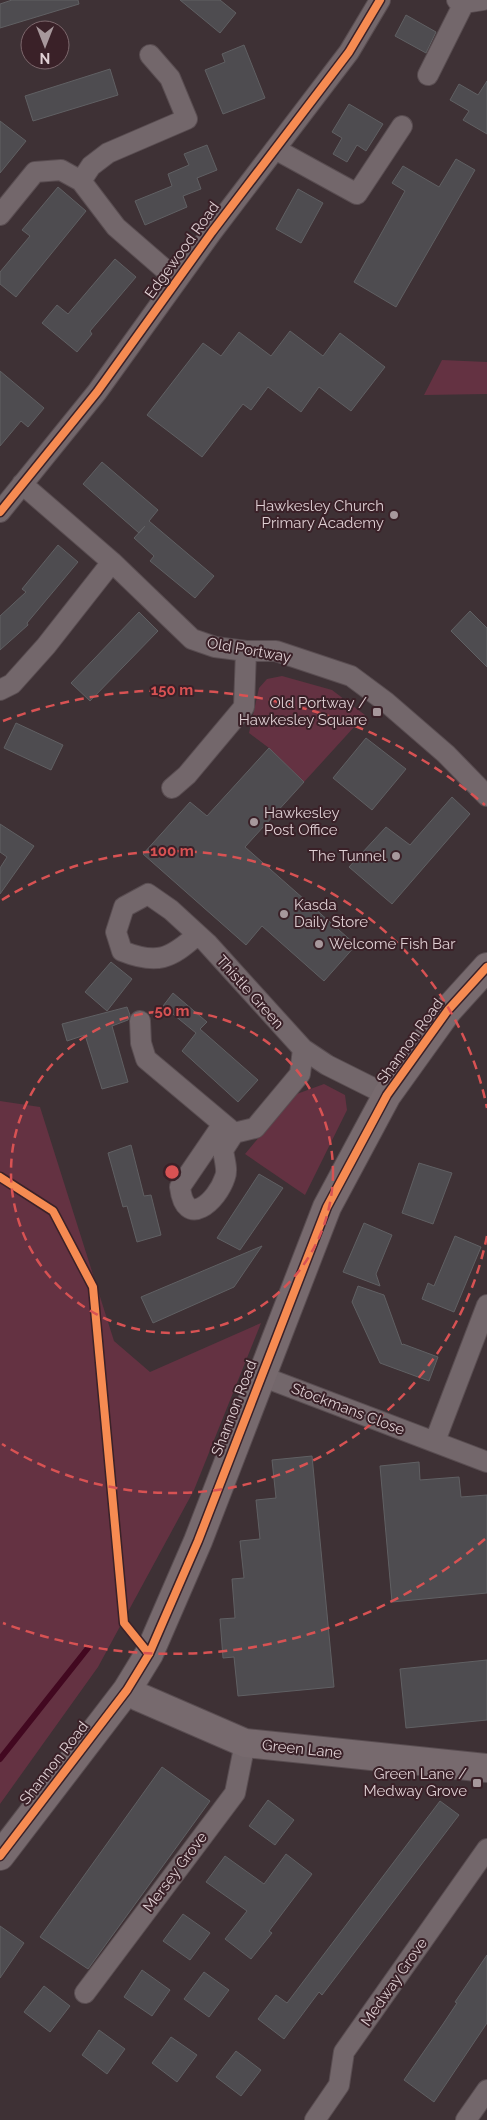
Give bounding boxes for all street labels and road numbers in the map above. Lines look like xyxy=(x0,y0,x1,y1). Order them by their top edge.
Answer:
street label: Edgewood Road xyxy=(141,198,223,302)
street label: Old Portway xyxy=(206,634,292,666)
street label: Thistle Green xyxy=(212,952,288,1032)
street label: Shannon Road xyxy=(373,995,447,1087)
street label: Shannon Road xyxy=(208,1358,260,1458)
street label: Stockmans Close xyxy=(289,1379,407,1439)
street label: Shannon Road xyxy=(16,1718,92,1808)
street label: Green Lane xyxy=(261,1736,343,1762)
street label: Mersey Grove xyxy=(139,1828,211,1916)
street label: Medway Grove xyxy=(357,1934,431,2030)

